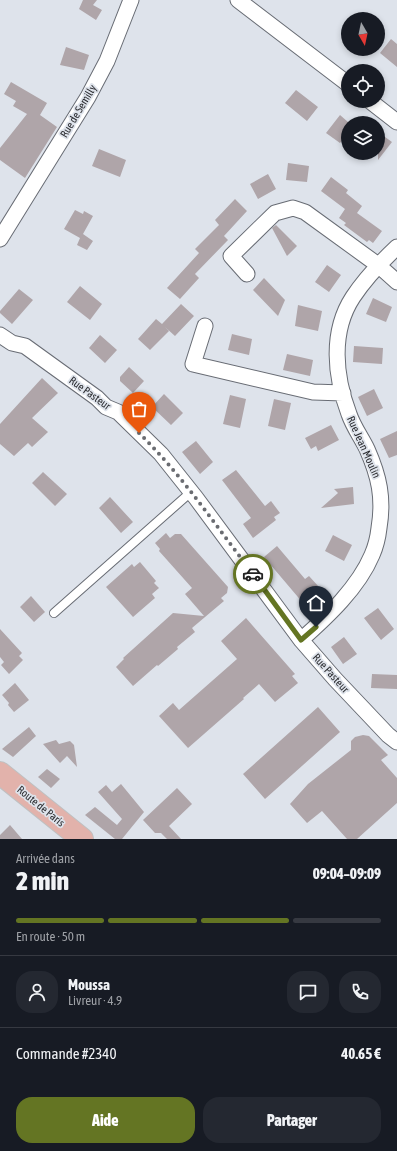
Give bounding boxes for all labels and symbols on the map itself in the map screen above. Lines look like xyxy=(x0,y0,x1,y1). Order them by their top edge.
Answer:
north arrow xyxy=(341,12,385,56)
street label: Rue de Semilly xyxy=(58,82,99,140)
street label: Rue Pasteur xyxy=(67,374,114,412)
pin xyxy=(122,392,156,433)
street label: Rue Jean Moulin xyxy=(345,414,383,480)
courier xyxy=(233,554,273,594)
pin xyxy=(299,586,333,627)
street label: Rue Pasteur xyxy=(310,651,352,695)
street label: Route de Paris xyxy=(15,783,67,829)

